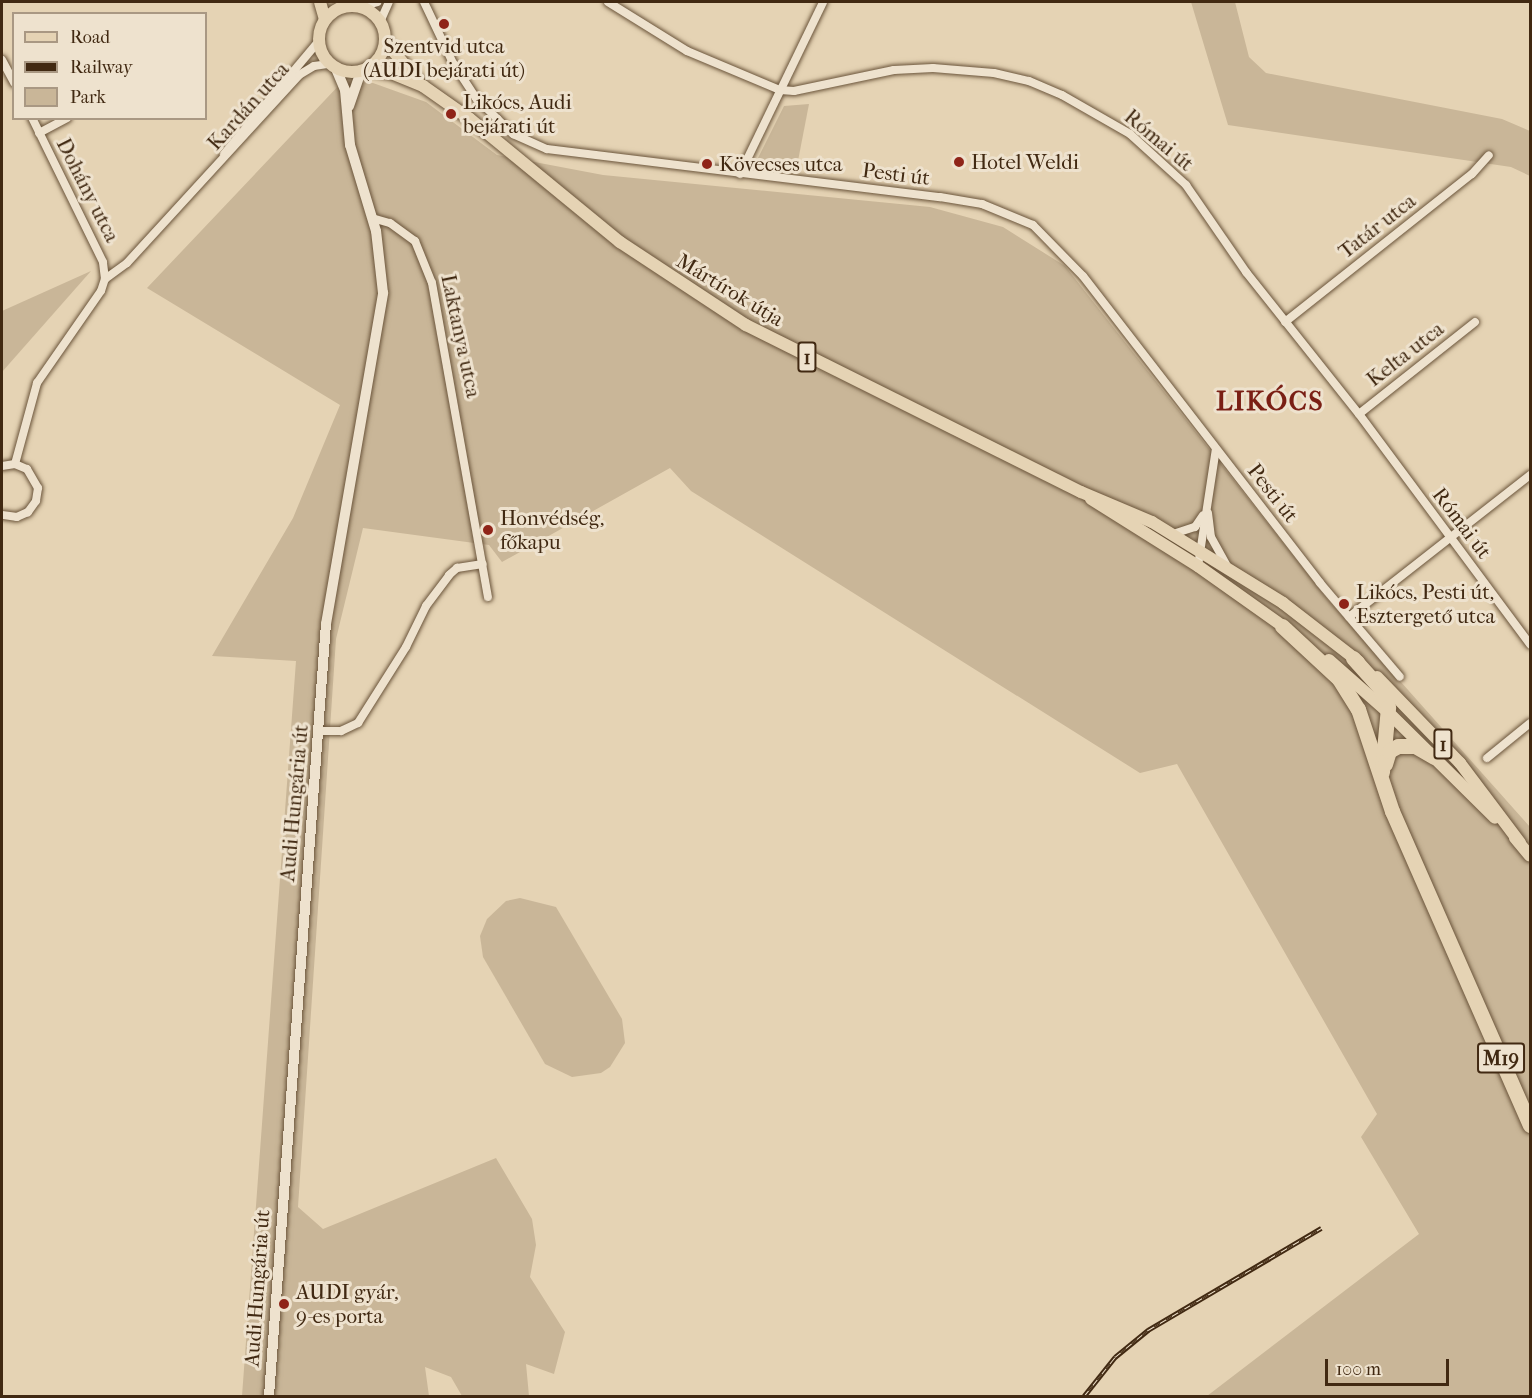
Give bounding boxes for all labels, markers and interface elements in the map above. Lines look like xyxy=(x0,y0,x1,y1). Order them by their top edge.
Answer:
legend xyxy=(12,12,207,120)
marker: Szentvid utca (AUDI bejárati út) xyxy=(437,17,451,31)
text: Road xyxy=(70,27,110,48)
place label: Szentvid utca (AUDI bejárati út) xyxy=(363,33,525,83)
text: Railway xyxy=(70,57,133,78)
street label: Kardán utca xyxy=(202,57,294,155)
text: Park xyxy=(70,87,106,108)
place label: Likócs, Audi bejárati út xyxy=(463,89,572,139)
street label: Római út xyxy=(1119,104,1199,176)
marker: Likócs, Audi bejárati út xyxy=(444,107,458,121)
street label: Dohány utca xyxy=(51,134,125,246)
place label: Hotel Weldi xyxy=(971,149,1079,175)
place label: Kövecses utca xyxy=(719,151,843,177)
marker: Hotel Weldi xyxy=(952,155,966,169)
marker: Kövecses utca xyxy=(700,157,714,171)
street label: Pesti út xyxy=(861,157,931,191)
street label: Tatár utca xyxy=(1333,188,1421,264)
street label: Mártírok útja xyxy=(672,248,788,332)
street label: Laktanya utca xyxy=(436,272,486,400)
street label: Kelta utca xyxy=(1361,316,1449,392)
road number: 1 xyxy=(796,340,818,374)
district label: LIKÓCS xyxy=(1216,386,1324,418)
street label: Pesti út xyxy=(1242,459,1304,527)
street label: Római út xyxy=(1427,482,1497,564)
place label: Honvédség, főkapu xyxy=(500,505,604,555)
marker: Honvédség, főkapu xyxy=(481,523,495,537)
place label: Likócs, Pesti út, Esztergető utca xyxy=(1356,579,1495,629)
marker: Likócs, Pesti út, Esztergető utca xyxy=(1337,597,1351,611)
street label: Audi Hungária út xyxy=(275,724,313,882)
road number: 1 xyxy=(1432,727,1454,761)
road number: M19 xyxy=(1477,1041,1525,1075)
street label: Audi Hungária út xyxy=(239,1209,275,1367)
place label: AUDI gyár, 9-es porta xyxy=(296,1279,399,1329)
marker: AUDI gyár, 9-es porta xyxy=(277,1297,291,1311)
scale bar xyxy=(1328,1347,1452,1385)
text: 100 m xyxy=(1336,1359,1381,1380)

